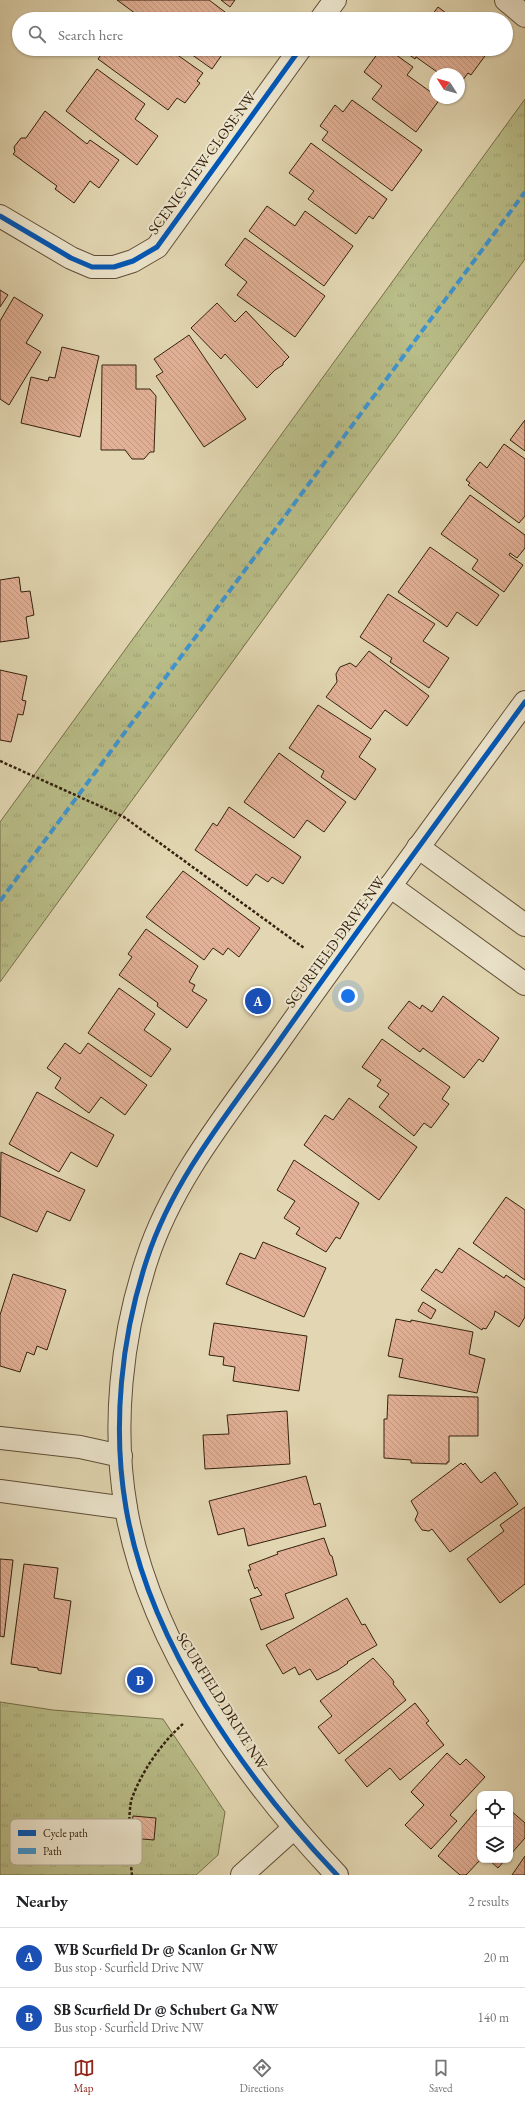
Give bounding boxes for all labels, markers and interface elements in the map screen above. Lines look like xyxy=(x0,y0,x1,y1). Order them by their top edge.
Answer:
search box xyxy=(12,12,513,56)
icon: search xyxy=(26,23,48,45)
text: Search here xyxy=(58,25,123,44)
north arrow xyxy=(429,68,465,104)
street label: SCENIC VIEW CLOSE NW xyxy=(143,87,260,238)
street label: SCURFIELD DRIVE NW xyxy=(280,872,389,1011)
pin: A xyxy=(245,986,271,1016)
your location xyxy=(338,986,358,1006)
street label: SCURFIELD DRIVE NW xyxy=(173,1629,272,1773)
pin: B xyxy=(127,1665,153,1695)
map controls xyxy=(477,1791,513,1863)
button: locate xyxy=(477,1791,513,1827)
legend xyxy=(10,1819,142,1865)
text: Cycle path xyxy=(43,1826,88,1840)
button: layers xyxy=(477,1827,513,1863)
text: Path xyxy=(43,1844,62,1858)
text: Nearby xyxy=(16,1890,68,1912)
text: 2 results xyxy=(468,1893,509,1910)
text: WB Scurfield Dr @ Scanlon Gr NW xyxy=(54,1940,278,1959)
text: A xyxy=(24,1949,34,1966)
text: 20 m xyxy=(484,1949,509,1966)
text: Bus stop · Scurfield Drive NW xyxy=(54,1959,204,1976)
text: SB Scurfield Dr @ Schubert Ga NW xyxy=(54,2000,279,2019)
text: B xyxy=(25,2009,33,2026)
text: 140 m xyxy=(478,2009,509,2026)
text: Bus stop · Scurfield Drive NW xyxy=(54,2019,204,2036)
tab: Map xyxy=(73,2057,95,2095)
tab: Directions xyxy=(240,2057,284,2095)
tab: Saved xyxy=(429,2057,452,2095)

